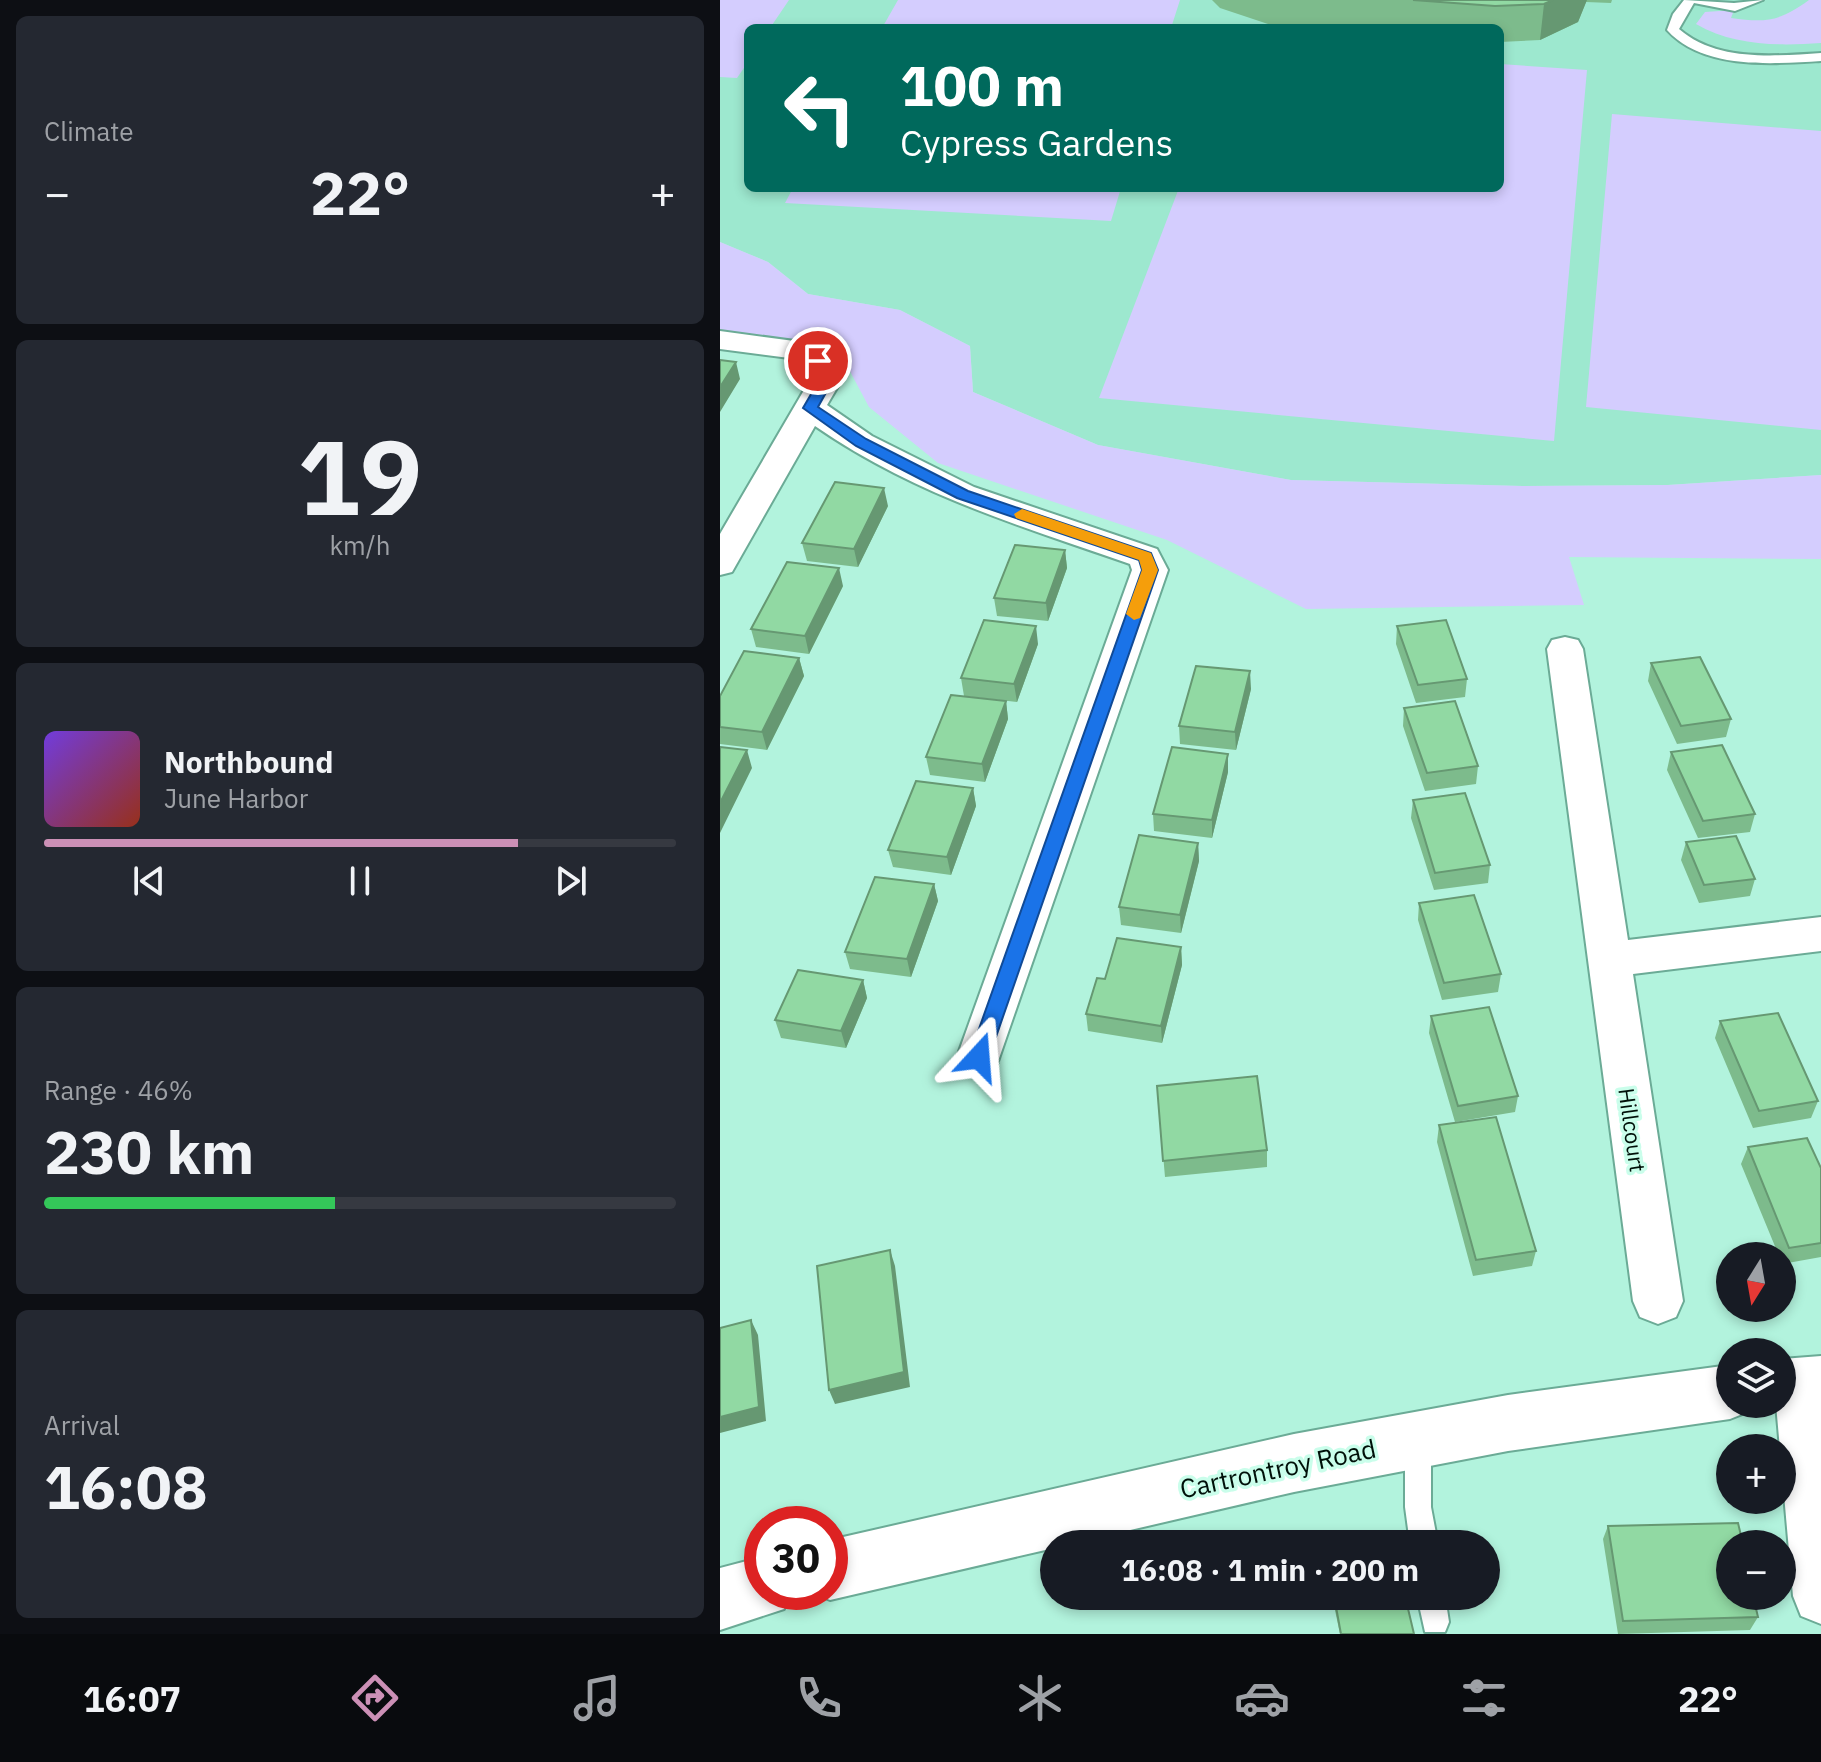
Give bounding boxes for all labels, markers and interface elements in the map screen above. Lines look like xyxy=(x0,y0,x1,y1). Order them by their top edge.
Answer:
text: 100 m xyxy=(900,49,1064,121)
icon: left xyxy=(768,56,872,160)
text: Climate xyxy=(44,114,134,148)
text: Cypress Gardens xyxy=(900,119,1173,166)
text: 22° xyxy=(310,153,410,232)
text: − xyxy=(44,164,70,221)
text: + xyxy=(650,164,676,221)
pin xyxy=(784,327,852,395)
icon: arrive xyxy=(796,339,840,383)
text: 19 xyxy=(298,408,422,544)
text: km/h xyxy=(329,528,391,562)
text: Northbound xyxy=(164,742,333,781)
text: June Harbor xyxy=(164,781,308,815)
icon: previous xyxy=(127,859,171,903)
icon: pause xyxy=(338,859,382,903)
icon: next xyxy=(549,859,593,903)
position arrow xyxy=(937,1015,1021,1099)
text: Range · 46% xyxy=(44,1073,193,1107)
street label: Hillcourt xyxy=(1612,1086,1653,1174)
text: 230 km xyxy=(44,1112,254,1191)
north arrow xyxy=(1716,1242,1796,1322)
map controls xyxy=(1716,1242,1796,1610)
button: layers xyxy=(1716,1338,1796,1418)
text: Arrival xyxy=(44,1408,120,1442)
street label: Cartrontroy Road xyxy=(1177,1431,1379,1505)
button: + xyxy=(1716,1434,1796,1514)
text: 16:08 xyxy=(44,1447,208,1526)
speed limit sign: 30 xyxy=(744,1506,848,1610)
button: − xyxy=(1716,1530,1796,1610)
text: 16:08 · 1 min · 200 m xyxy=(1121,1550,1419,1589)
icon: directions xyxy=(347,1670,403,1726)
icon: music xyxy=(569,1670,625,1726)
icon: phone xyxy=(791,1670,847,1726)
icon: climate xyxy=(1012,1670,1068,1726)
icon: car xyxy=(1234,1670,1290,1726)
icon: filters xyxy=(1456,1670,1512,1726)
text: 16:07 xyxy=(83,1675,181,1722)
text: 22° xyxy=(1678,1675,1738,1722)

